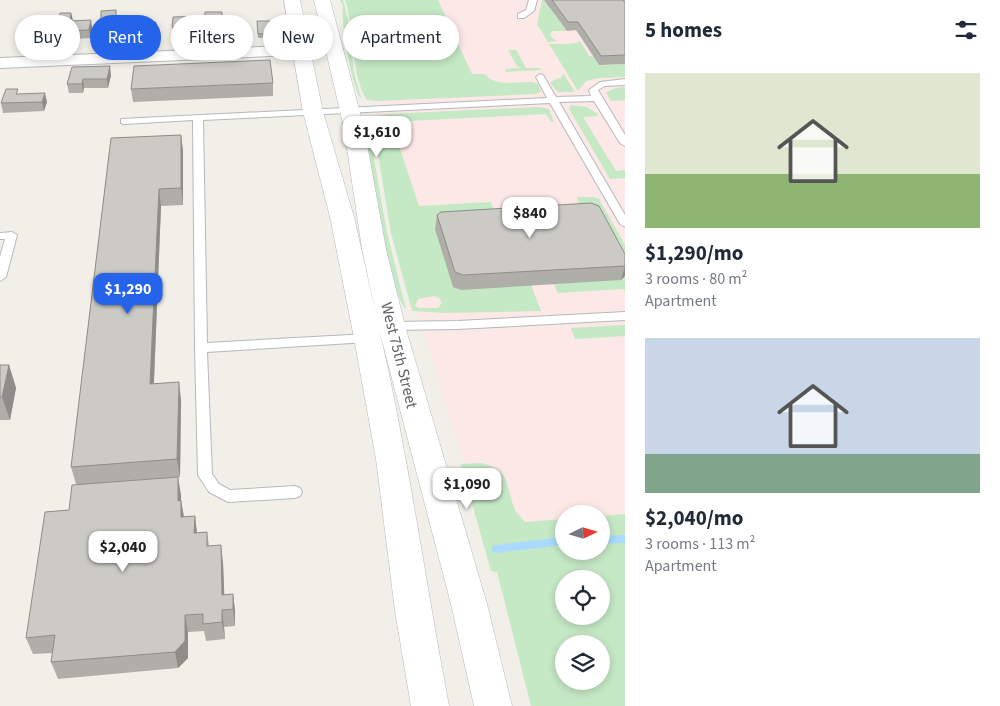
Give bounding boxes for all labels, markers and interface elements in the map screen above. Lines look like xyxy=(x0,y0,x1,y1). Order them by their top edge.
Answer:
chip: Buy xyxy=(15,15,80,60)
chip: Rent xyxy=(90,15,161,60)
chip: Filters xyxy=(171,15,253,60)
chip: New xyxy=(263,15,333,60)
chip: Apartment xyxy=(343,15,459,60)
text: 5 homes xyxy=(645,15,722,45)
icon: filters xyxy=(952,16,980,44)
icon: home xyxy=(768,106,858,196)
pin: $1,610 xyxy=(336,116,418,158)
text: $1,610 xyxy=(353,121,401,143)
pin: $840 xyxy=(500,196,560,239)
text: $840 xyxy=(513,202,547,224)
text: $1,290/mo xyxy=(645,238,744,268)
text: 3 rooms · 80 m² xyxy=(645,268,747,290)
pin: $1,290 xyxy=(87,272,169,315)
text: $1,290 xyxy=(104,278,152,300)
text: Apartment xyxy=(645,290,717,312)
street label: West 75th Street xyxy=(375,300,423,411)
icon: home xyxy=(768,371,858,461)
pin: $1,090 xyxy=(426,468,508,510)
text: $1,090 xyxy=(443,473,491,495)
text: $2,040/mo xyxy=(645,503,744,533)
north arrow xyxy=(555,505,610,560)
map controls xyxy=(555,505,610,690)
pin: $2,040 xyxy=(82,530,164,573)
text: 3 rooms · 113 m² xyxy=(645,533,755,555)
text: $2,040 xyxy=(99,536,147,558)
text: Apartment xyxy=(645,555,717,577)
button: locate xyxy=(555,570,610,625)
button: layers xyxy=(555,635,610,690)

